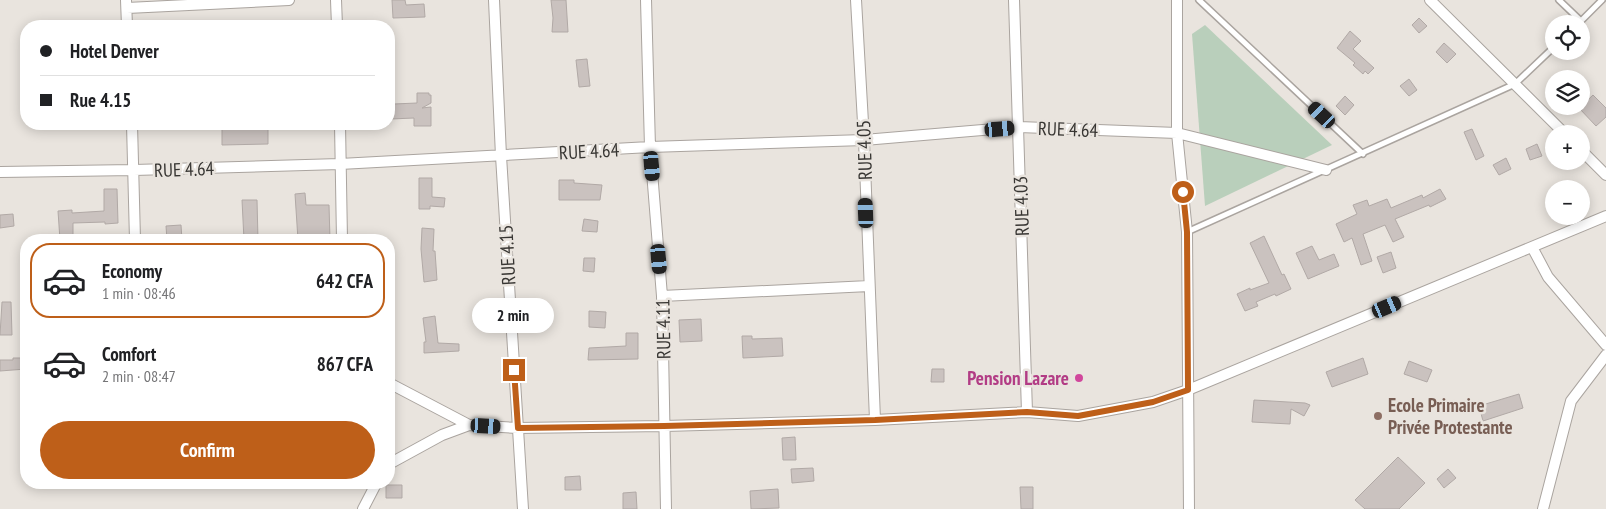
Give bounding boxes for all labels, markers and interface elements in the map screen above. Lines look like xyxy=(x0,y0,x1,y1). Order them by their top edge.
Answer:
map controls xyxy=(1545,15,1590,225)
button: locate xyxy=(1545,15,1590,60)
text: Hotel Denver xyxy=(70,39,159,63)
button: layers xyxy=(1545,70,1590,115)
text: Rue 4.15 xyxy=(70,88,131,112)
car xyxy=(1305,99,1338,131)
street label: RUE 4.64 xyxy=(1037,116,1099,142)
street label: RUE 4.05 xyxy=(851,119,877,181)
car xyxy=(984,120,1015,138)
button: + xyxy=(1545,125,1590,170)
street label: RUE 4.64 xyxy=(558,137,620,165)
car xyxy=(643,150,660,182)
street label: RUE 4.64 xyxy=(153,156,215,182)
street label: RUE 4.03 xyxy=(1008,175,1034,237)
button: − xyxy=(1545,180,1590,225)
route start xyxy=(1172,181,1194,203)
car xyxy=(857,198,874,228)
street label: RUE 4.15 xyxy=(493,224,521,286)
car xyxy=(650,243,667,275)
icon: car xyxy=(42,258,87,303)
text: Economy xyxy=(102,259,162,283)
text: 642 CFA xyxy=(316,269,373,293)
text: 1 min · 08:46 xyxy=(102,283,176,303)
car xyxy=(1370,294,1403,320)
callout: 2 min xyxy=(473,298,555,332)
street label: RUE 4.11 xyxy=(650,299,676,359)
text: 2 min xyxy=(497,305,529,325)
icon: car xyxy=(42,341,87,386)
text: Comfort xyxy=(102,342,156,366)
text: 867 CFA xyxy=(317,352,373,376)
route end xyxy=(503,359,525,381)
text: 2 min · 08:47 xyxy=(102,366,176,386)
place label: Pension Lazare xyxy=(967,366,1069,390)
marker: Pension Lazare xyxy=(1073,372,1085,384)
place label: Ecole Primaire Privée Protestante xyxy=(1388,393,1513,439)
marker: Ecole Primaire Privée Protestante xyxy=(1372,410,1384,422)
car xyxy=(470,418,501,434)
button: Confirm xyxy=(40,421,375,479)

